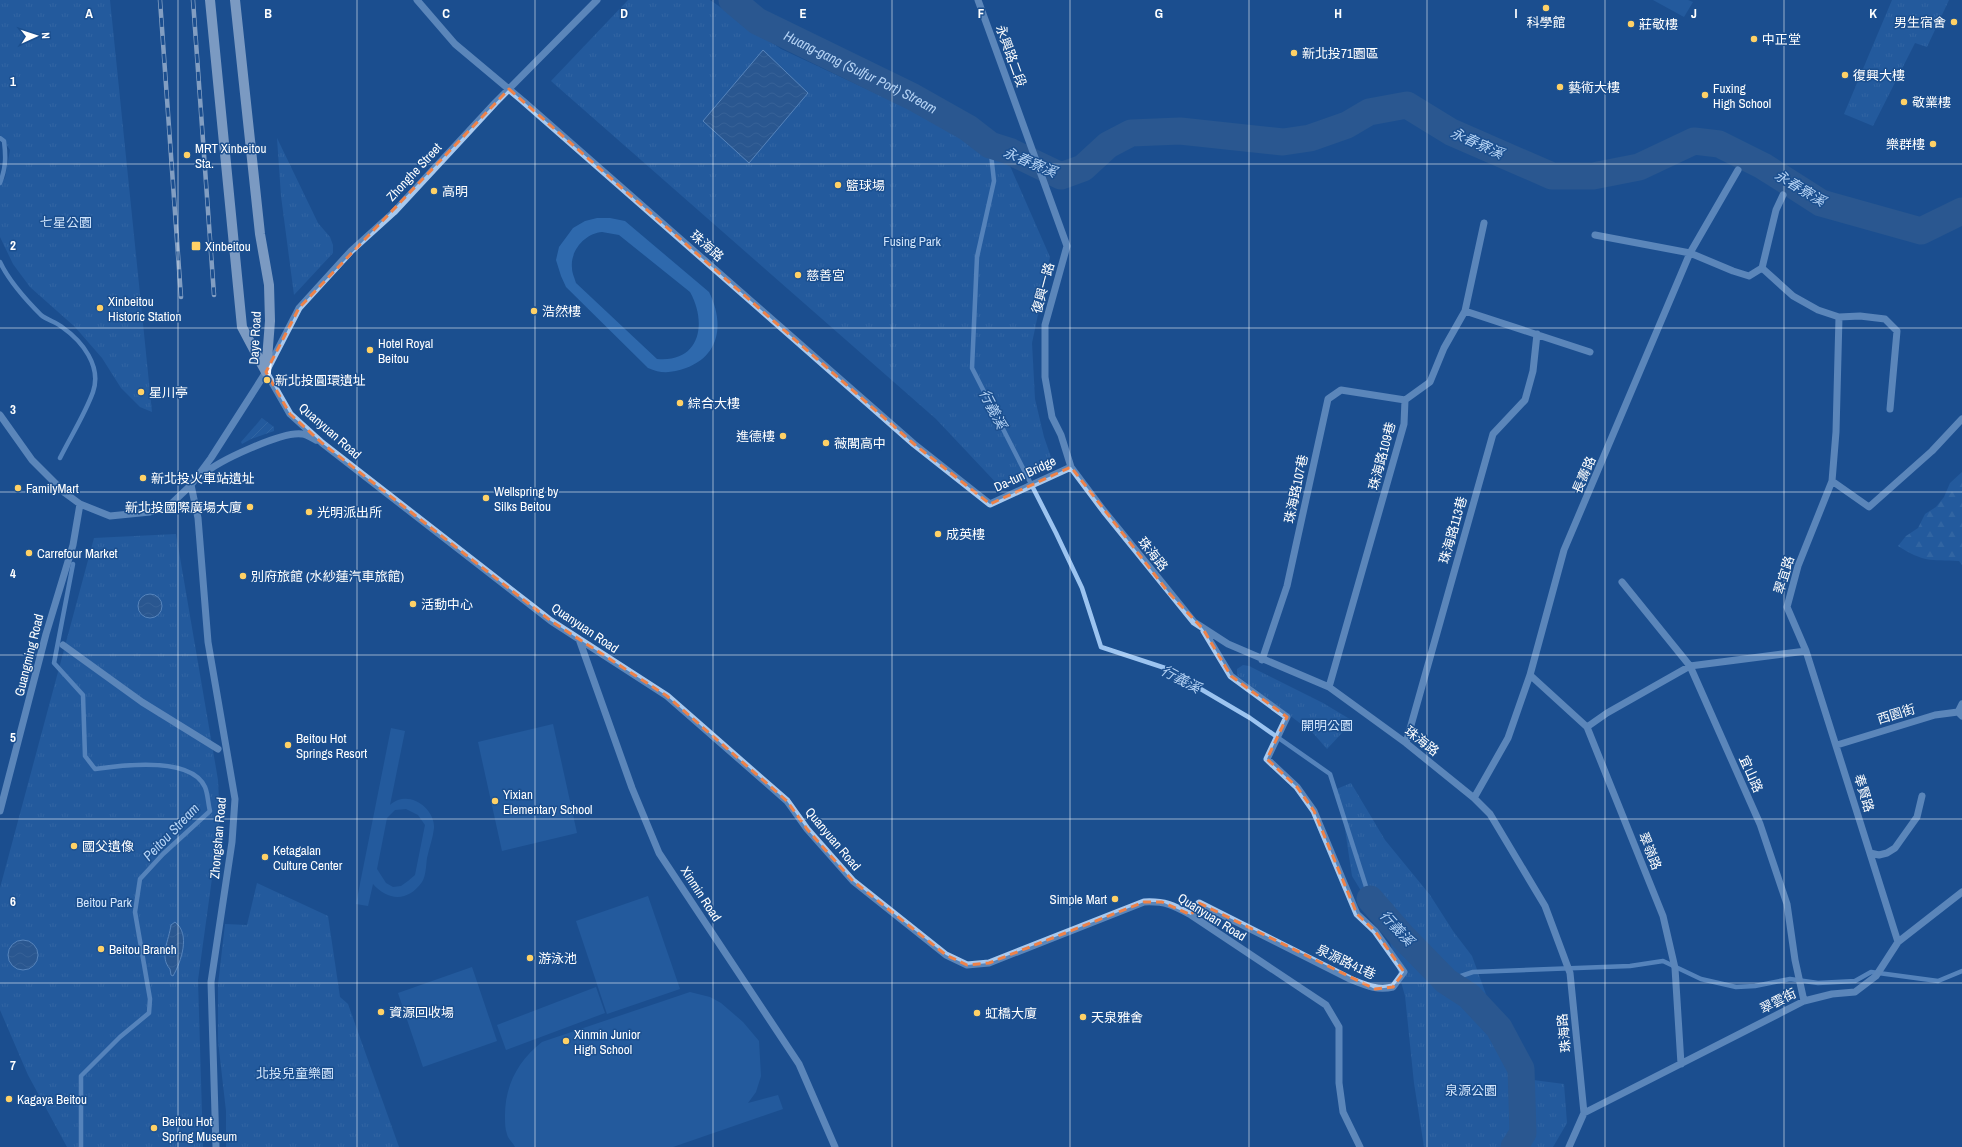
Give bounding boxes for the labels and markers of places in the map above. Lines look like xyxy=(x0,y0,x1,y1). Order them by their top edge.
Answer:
marker: 科學館 xyxy=(1541,3,1551,13)
place label: 科學館 xyxy=(1526,14,1566,31)
place label: 男生宿舍 xyxy=(1894,14,1946,31)
place label: 莊敬樓 xyxy=(1639,16,1678,33)
marker: 男生宿舍 xyxy=(1949,17,1959,27)
marker: 莊敬樓 xyxy=(1626,19,1636,29)
place label: 中正堂 xyxy=(1762,31,1801,48)
marker: 中正堂 xyxy=(1749,34,1759,44)
place label: 新北投71園區 xyxy=(1302,45,1379,62)
marker: 新北投71園區 xyxy=(1289,48,1299,58)
place label: 復興大樓 xyxy=(1853,67,1905,84)
marker: 復興大樓 xyxy=(1840,70,1850,80)
place label: 藝術大樓 xyxy=(1568,79,1620,96)
place label: Fuxing High School xyxy=(1713,80,1771,112)
marker: 藝術大樓 xyxy=(1555,82,1565,92)
marker: Fuxing High School xyxy=(1700,90,1710,100)
place label: 敬業樓 xyxy=(1912,94,1951,111)
marker: 敬業樓 xyxy=(1899,97,1909,107)
place label: 樂群樓 xyxy=(1886,136,1925,153)
marker: 樂群樓 xyxy=(1928,139,1938,149)
place label: MRT Xinbeitou Sta. xyxy=(195,140,266,172)
marker: MRT Xinbeitou Sta. xyxy=(182,150,192,160)
place label: 籃球場 xyxy=(846,177,885,194)
marker: 籃球場 xyxy=(833,180,843,190)
place label: 高明 xyxy=(442,183,468,200)
marker: 高明 xyxy=(429,186,439,196)
place label: Xinbeitou xyxy=(205,238,251,255)
marker: Xinbeitou xyxy=(190,240,202,252)
place label: 慈善宮 xyxy=(806,267,845,284)
marker: 慈善宮 xyxy=(793,270,803,280)
place label: Xinbeitou Historic Station xyxy=(108,293,182,325)
marker: Xinbeitou Historic Station xyxy=(95,303,105,313)
place label: 浩然樓 xyxy=(542,303,581,320)
marker: 浩然樓 xyxy=(529,306,539,316)
place label: Hotel Royal Beitou xyxy=(378,335,433,367)
marker: Hotel Royal Beitou xyxy=(365,345,375,355)
place label: 新北投圓環遺址 xyxy=(275,372,366,389)
marker: 新北投圓環遺址 xyxy=(262,375,272,385)
place label: 星川亭 xyxy=(149,384,188,401)
marker: 星川亭 xyxy=(136,387,146,397)
place label: 綜合大樓 xyxy=(688,395,740,412)
marker: 綜合大樓 xyxy=(675,398,685,408)
place label: 進德樓 xyxy=(736,428,775,445)
marker: 進德樓 xyxy=(778,431,788,441)
place label: 薇閣高中 xyxy=(834,435,886,452)
marker: 薇閣高中 xyxy=(821,438,831,448)
place label: 新北投火車站遺址 xyxy=(151,470,255,487)
marker: 新北投火車站遺址 xyxy=(138,473,148,483)
place label: FamilyMart xyxy=(26,480,79,497)
marker: FamilyMart xyxy=(13,483,23,493)
place label: Wellspring by Silks Beitou xyxy=(494,483,559,515)
marker: Wellspring by Silks Beitou xyxy=(481,493,491,503)
place label: 新北投國際廣場大廈 xyxy=(125,499,242,516)
marker: 新北投國際廣場大廈 xyxy=(245,502,255,512)
place label: 光明派出所 xyxy=(317,504,382,521)
marker: 光明派出所 xyxy=(304,507,314,517)
place label: 成英樓 xyxy=(946,526,985,543)
marker: 成英樓 xyxy=(933,529,943,539)
place label: Carrefour Market xyxy=(37,545,118,562)
marker: Carrefour Market xyxy=(24,548,34,558)
place label: 別府旅館 (水紗蓮汽車旅館) xyxy=(251,568,405,585)
marker: 別府旅館 (水紗蓮汽車旅館) xyxy=(238,571,248,581)
place label: 活動中心 xyxy=(421,596,473,613)
marker: 活動中心 xyxy=(408,599,418,609)
place label: Beitou Hot Springs Resort xyxy=(296,730,367,762)
marker: Beitou Hot Springs Resort xyxy=(283,740,293,750)
place label: Yixian Elementary School xyxy=(503,786,592,818)
marker: Yixian Elementary School xyxy=(490,796,500,806)
place label: 國父遺像 xyxy=(82,838,134,855)
marker: 國父遺像 xyxy=(69,841,79,851)
place label: Ketagalan Culture Center xyxy=(273,842,343,874)
marker: Ketagalan Culture Center xyxy=(260,852,270,862)
place label: Simple Mart xyxy=(1050,891,1107,908)
marker: Simple Mart xyxy=(1110,894,1120,904)
place label: Beitou Branch xyxy=(109,941,177,958)
marker: Beitou Branch xyxy=(96,944,106,954)
place label: 游泳池 xyxy=(538,950,577,967)
marker: 游泳池 xyxy=(525,953,535,963)
place label: 資源回收場 xyxy=(389,1004,454,1021)
place label: 虹橋大廈 xyxy=(985,1005,1037,1022)
marker: 資源回收場 xyxy=(376,1007,386,1017)
marker: 虹橋大廈 xyxy=(972,1008,982,1018)
place label: 天泉雅舍 xyxy=(1091,1009,1143,1026)
marker: 天泉雅舍 xyxy=(1078,1012,1088,1022)
place label: Xinmin Junior High School xyxy=(574,1026,641,1058)
marker: Xinmin Junior High School xyxy=(561,1036,571,1046)
place label: Kagaya Beitou xyxy=(17,1091,87,1108)
marker: Kagaya Beitou xyxy=(4,1094,14,1104)
place label: Beitou Hot Spring Museum xyxy=(162,1113,237,1145)
marker: Beitou Hot Spring Museum xyxy=(149,1123,159,1133)

